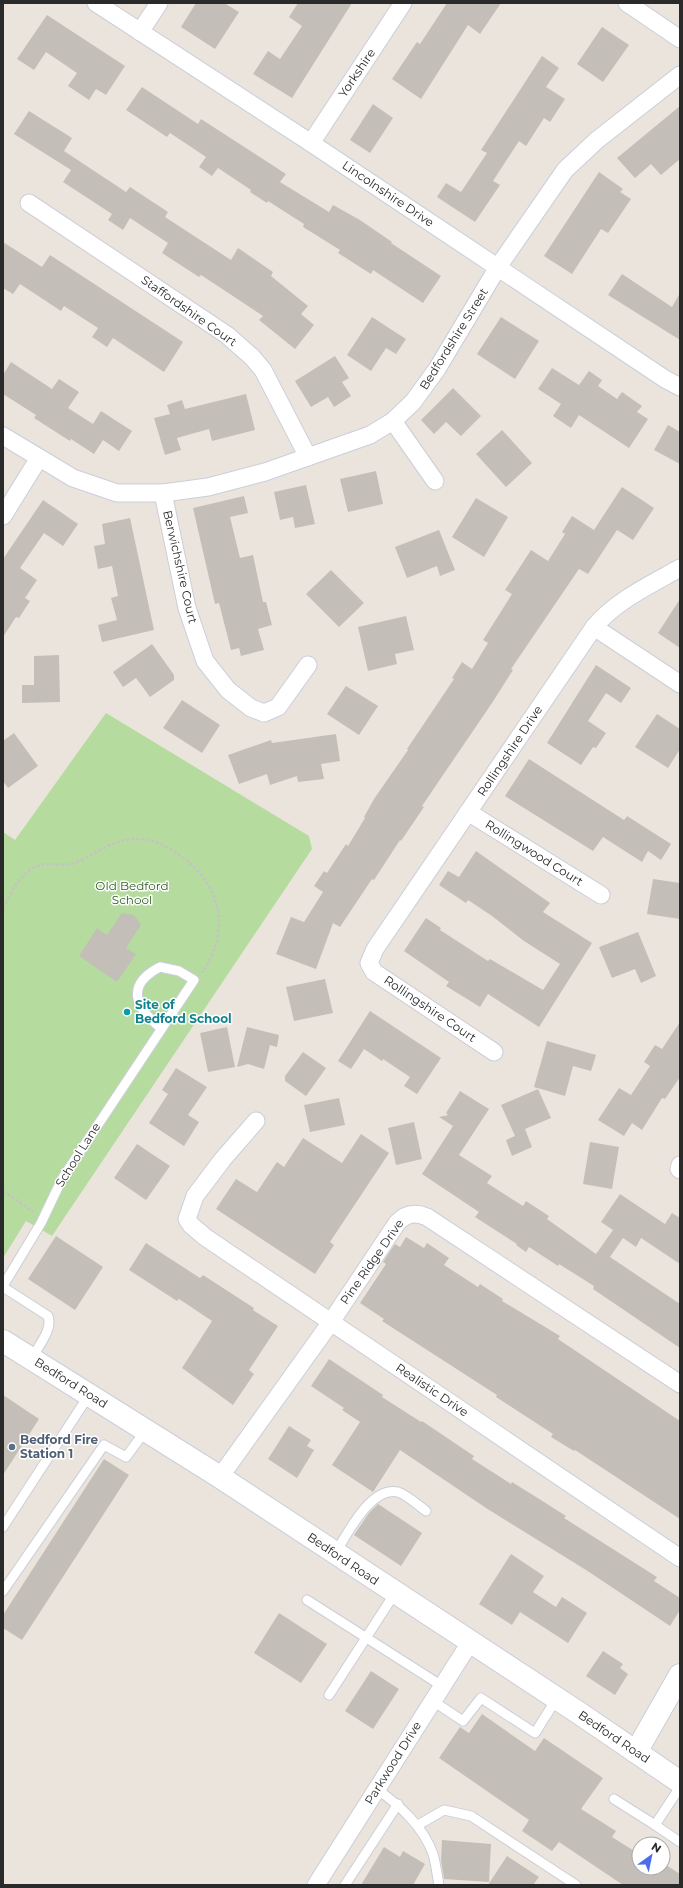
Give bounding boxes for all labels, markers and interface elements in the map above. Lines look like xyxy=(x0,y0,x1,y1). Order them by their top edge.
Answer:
street label: Yorkshire xyxy=(335,46,378,100)
street label: Lincolnshire Drive xyxy=(339,157,437,230)
street label: Staffordshire Court xyxy=(139,272,240,349)
street label: Bedfordshire Street xyxy=(416,285,491,392)
street label: Berwichshire Court xyxy=(160,509,201,625)
street label: Rollingshire Drive xyxy=(474,703,545,799)
street label: Rollingwood Court xyxy=(483,816,586,889)
park label: Old Bedford School xyxy=(95,878,169,907)
street label: Rollingshire Court xyxy=(381,972,479,1045)
place label: Site of Bedford School xyxy=(135,997,232,1026)
marker: Site of Bedford School xyxy=(122,1007,132,1017)
street label: School Lane xyxy=(52,1120,103,1190)
street label: Pine Ridge Drive xyxy=(337,1216,407,1307)
street label: Bedford Road xyxy=(32,1354,111,1411)
street label: Realistic Drive xyxy=(393,1360,472,1419)
place label: Bedford Fire Station 1 xyxy=(20,1432,99,1461)
marker: Bedford Fire Station 1 xyxy=(7,1442,17,1452)
street label: Bedford Road xyxy=(305,1529,382,1588)
street label: Bedford Road xyxy=(576,1707,653,1766)
street label: Parkwood Drive xyxy=(361,1718,424,1807)
north arrow xyxy=(631,1836,671,1876)
text: N xyxy=(649,1839,664,1856)

